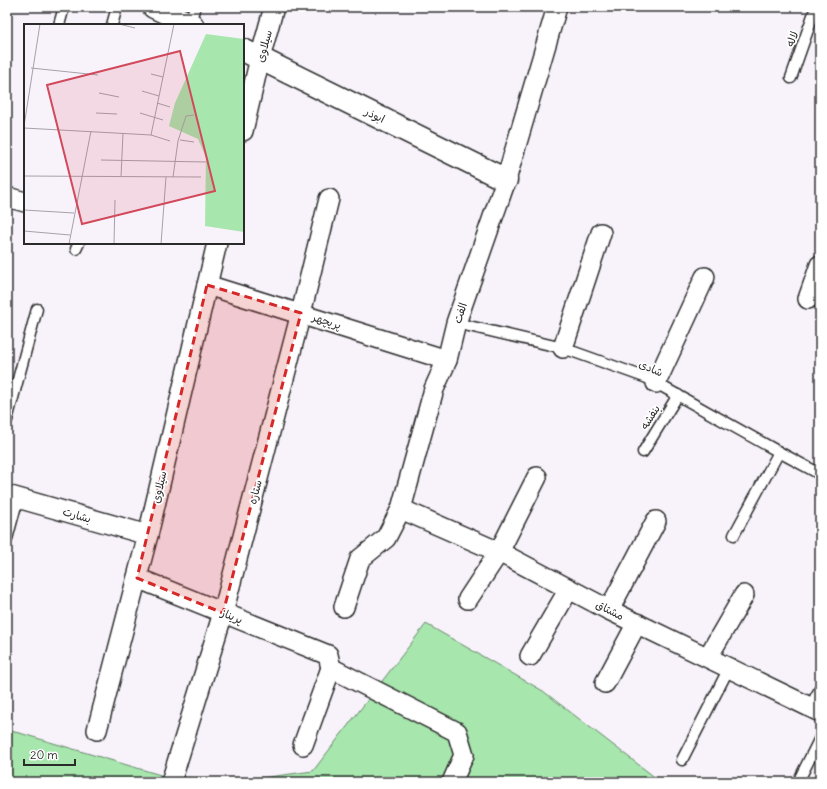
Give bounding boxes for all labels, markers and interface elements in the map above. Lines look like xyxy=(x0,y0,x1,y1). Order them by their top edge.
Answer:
inset map xyxy=(24,24,244,244)
street label: سیلاوی xyxy=(253,28,276,64)
street label: لاله xyxy=(783,29,801,49)
street label: ابوذر xyxy=(361,104,387,127)
street label: الفت xyxy=(450,301,470,325)
street label: پریچهر xyxy=(310,310,343,332)
street label: شادی xyxy=(637,356,665,380)
street label: بنفشه xyxy=(637,402,664,432)
street label: سیلاوی xyxy=(148,469,170,505)
street label: ستاره xyxy=(245,478,265,506)
street label: بشارت xyxy=(61,504,93,527)
street label: مشتاق xyxy=(594,597,626,623)
street label: پریناز xyxy=(218,605,245,627)
scale bar xyxy=(24,741,75,767)
text: 20 m xyxy=(30,747,58,762)

